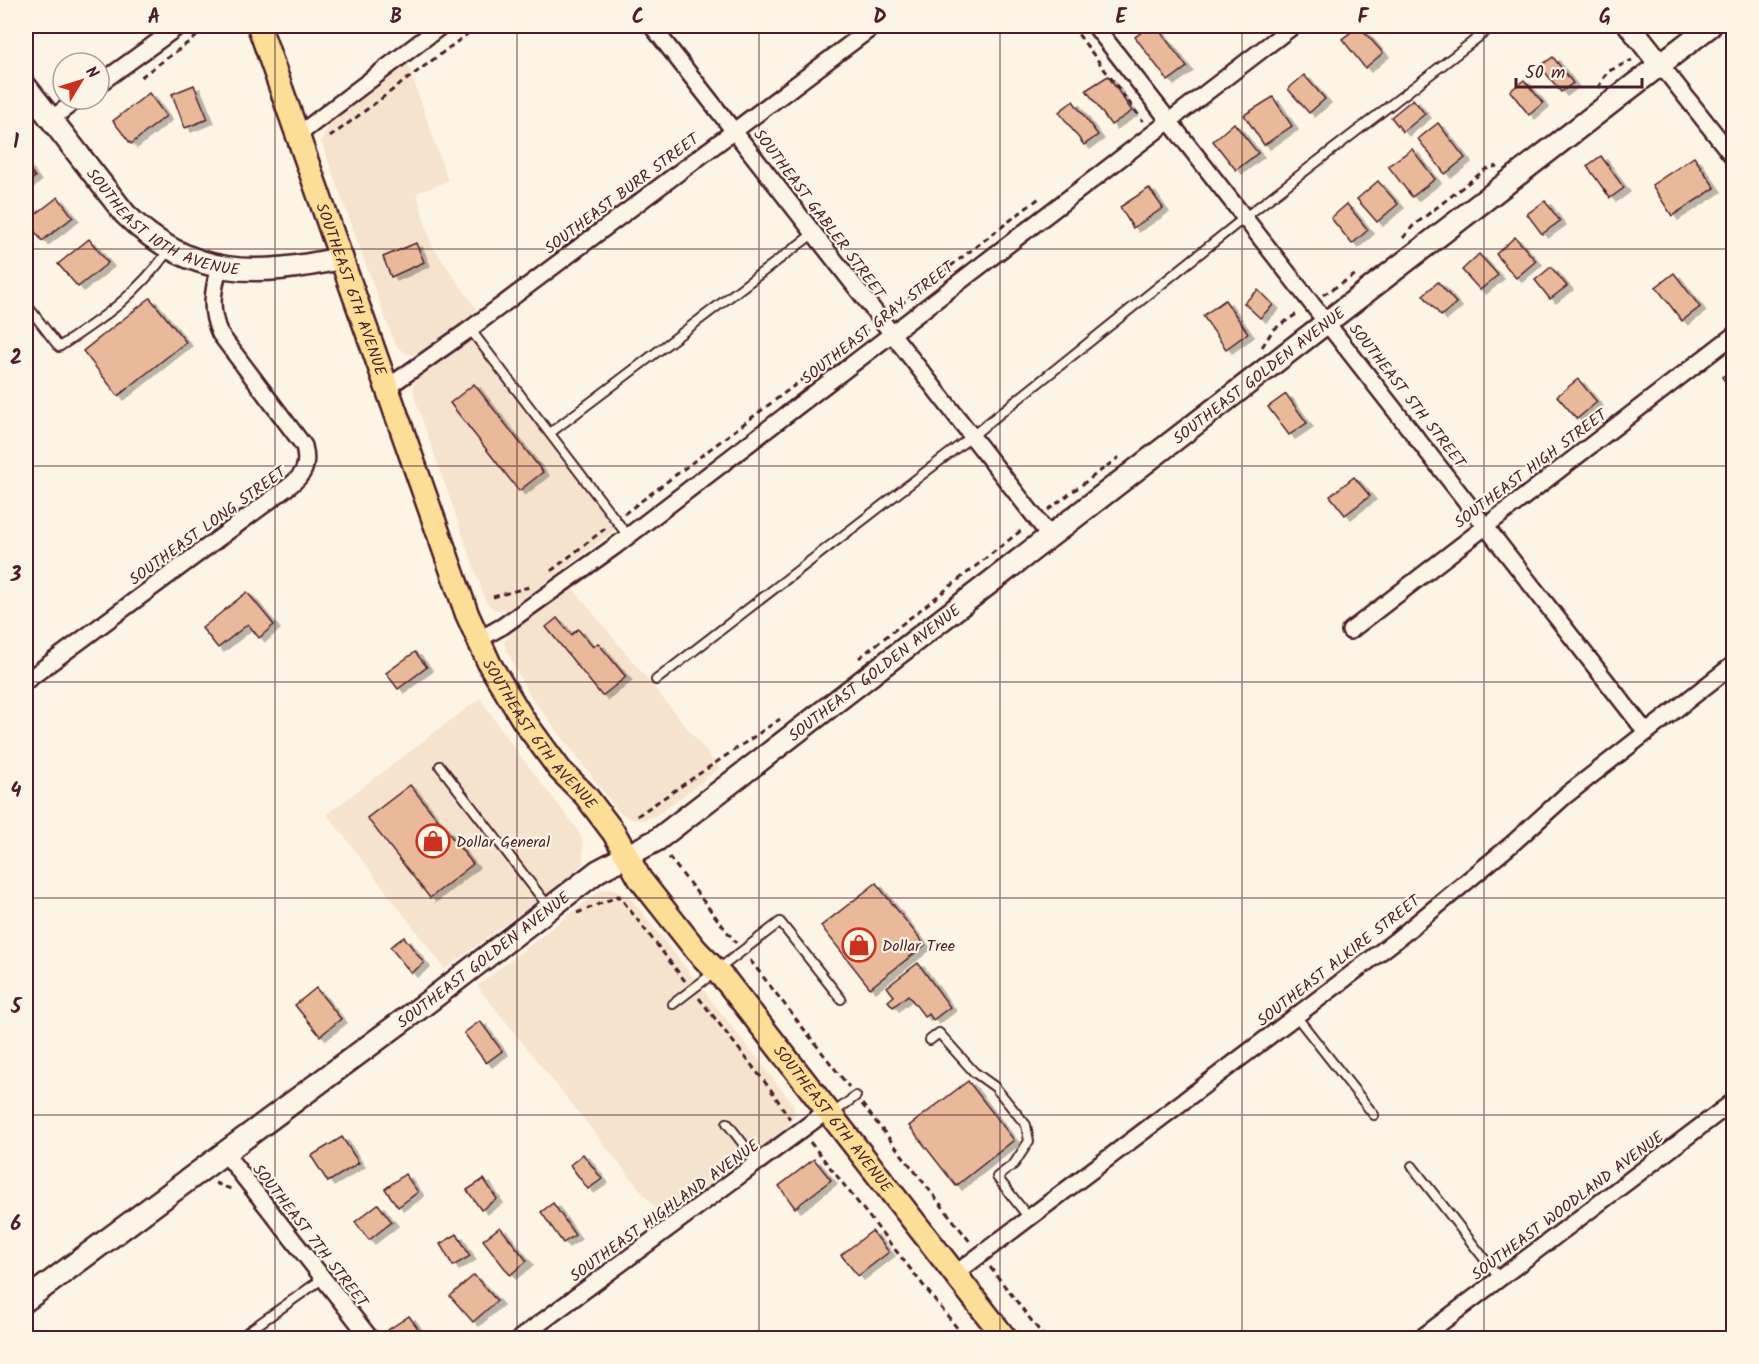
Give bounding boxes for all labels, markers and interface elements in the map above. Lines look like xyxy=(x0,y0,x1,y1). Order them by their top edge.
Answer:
text: A xyxy=(148,2,160,34)
text: B xyxy=(390,2,402,34)
text: C xyxy=(632,2,644,34)
text: D xyxy=(873,2,887,34)
text: E xyxy=(1115,2,1127,34)
text: F xyxy=(1358,2,1370,34)
text: G xyxy=(1599,2,1611,34)
north arrow xyxy=(51,51,111,111)
scale bar xyxy=(1516,51,1642,89)
text: 50 m xyxy=(1525,59,1565,88)
text: N xyxy=(79,61,105,84)
street label: SOUTHEAST GABLER STREET xyxy=(747,124,892,305)
text: 1 xyxy=(13,127,19,159)
street label: SOUTHEAST BURR STREET xyxy=(539,127,706,261)
street label: SOUTHEAST 10TH AVENUE xyxy=(80,163,241,283)
street label: SOUTHEAST 6TH AVENUE xyxy=(309,200,393,380)
street label: SOUTHEAST GRAY STREET xyxy=(796,255,961,391)
street label: SOUTHEAST GOLDEN AVENUE xyxy=(1168,301,1352,451)
street label: SOUTHEAST 5TH STREET xyxy=(1342,318,1472,475)
text: 2 xyxy=(10,343,22,375)
street label: SOUTHEAST HIGH STREET xyxy=(1449,402,1614,535)
street label: SOUTHEAST LONG STREET xyxy=(124,460,293,592)
text: 3 xyxy=(10,560,22,592)
street label: SOUTHEAST GOLDEN AVENUE xyxy=(783,598,967,748)
street label: SOUTHEAST 6TH AVENUE xyxy=(475,655,603,815)
text: 4 xyxy=(11,776,22,808)
shop icon: Dollar General xyxy=(415,823,451,859)
place label: Dollar General xyxy=(456,830,550,855)
street label: SOUTHEAST GOLDEN AVENUE xyxy=(392,886,576,1035)
street label: SOUTHEAST ALKIRE STREET xyxy=(1252,888,1427,1033)
shop icon: Dollar Tree xyxy=(841,927,877,963)
place label: Dollar Tree xyxy=(882,934,955,959)
text: 5 xyxy=(10,992,23,1024)
street label: SOUTHEAST 6TH AVENUE xyxy=(767,1040,899,1199)
street label: SOUTHEAST WOODLAND AVENUE xyxy=(1466,1125,1670,1287)
street label: SOUTHEAST HIGHLAND AVENUE xyxy=(565,1133,765,1289)
street label: SOUTHEAST 7TH STREET xyxy=(246,1159,375,1314)
text: 6 xyxy=(11,1209,22,1241)

